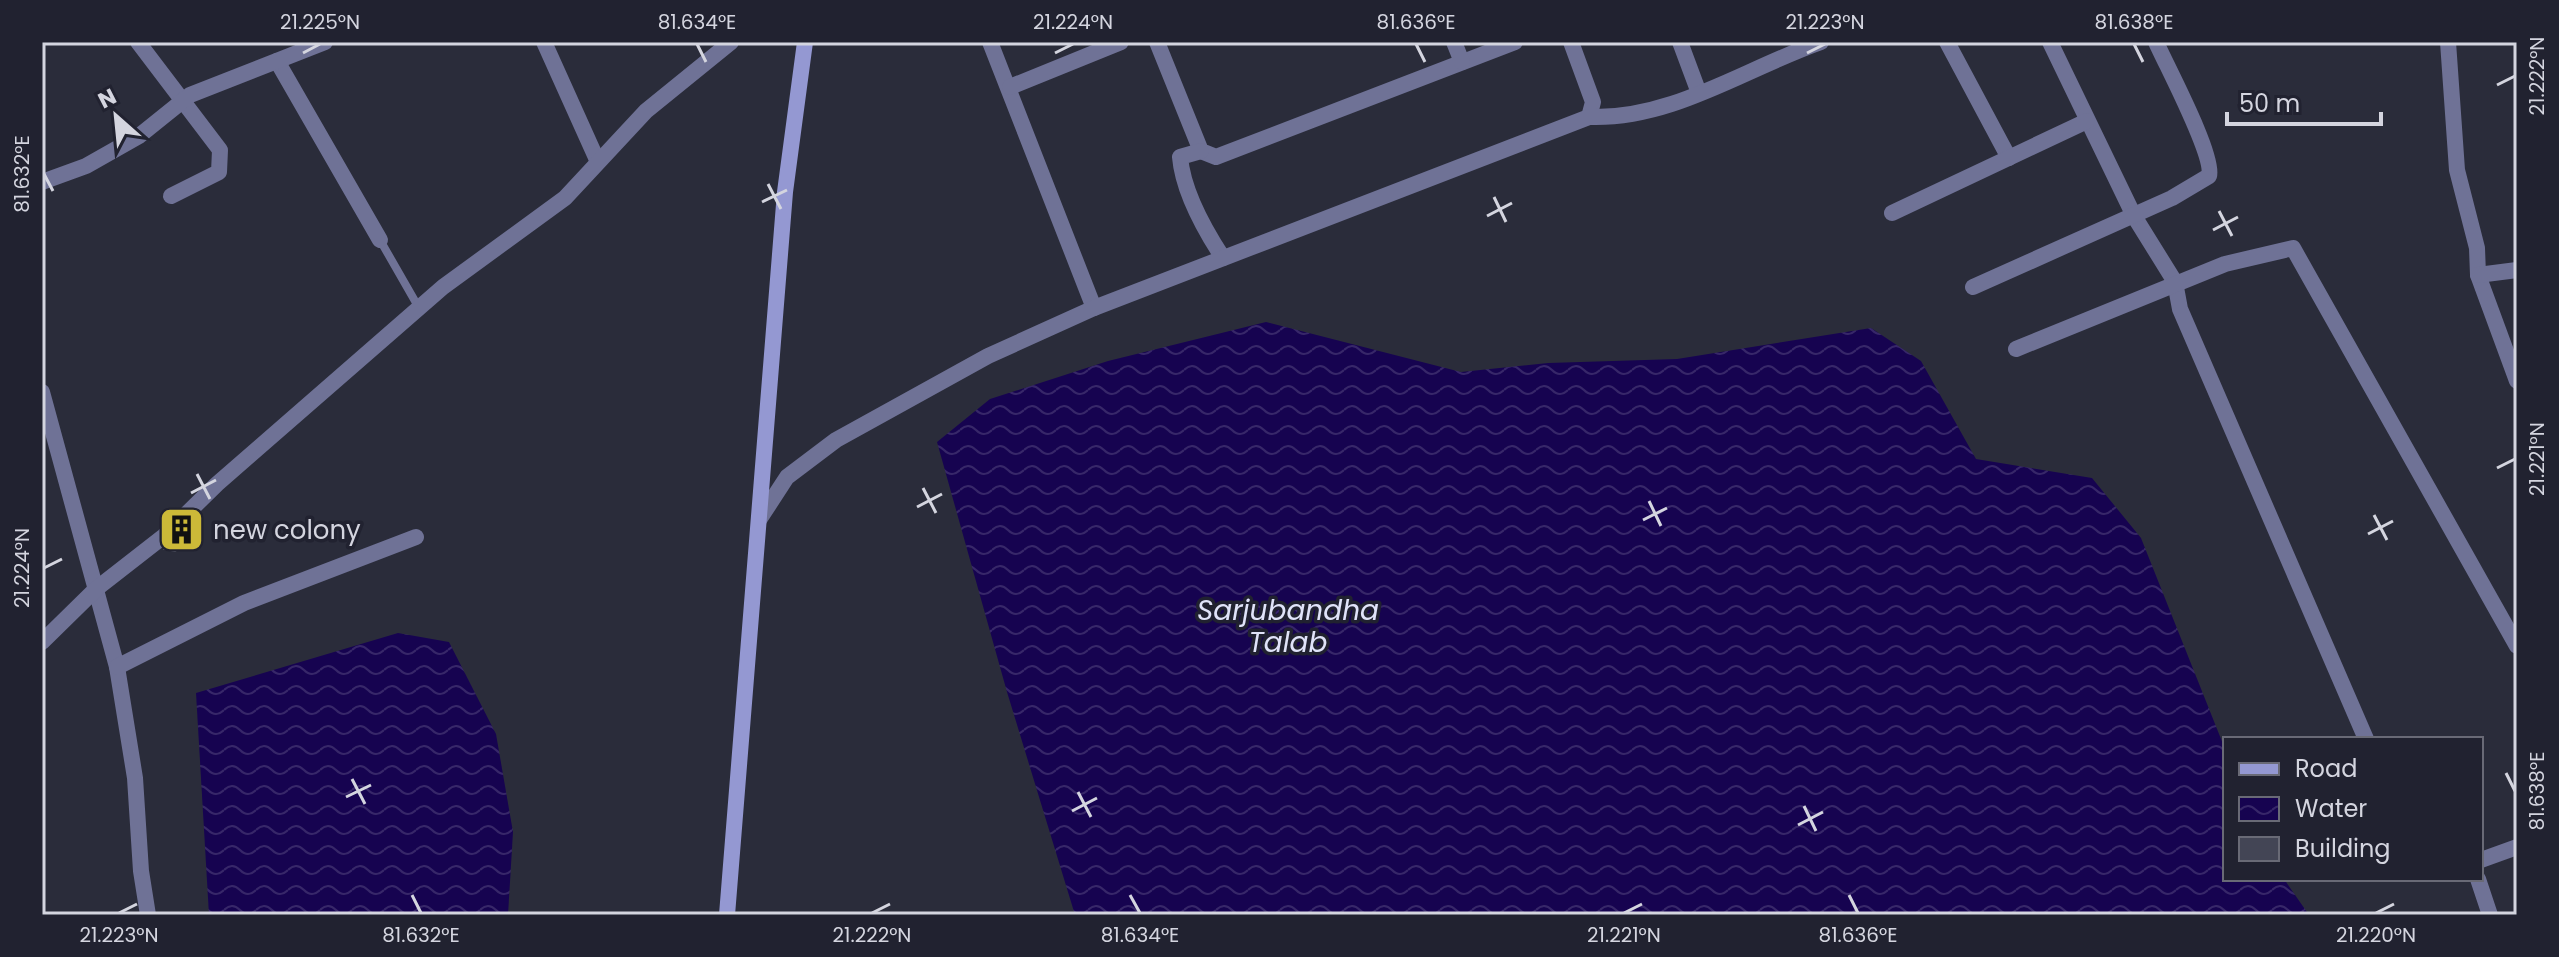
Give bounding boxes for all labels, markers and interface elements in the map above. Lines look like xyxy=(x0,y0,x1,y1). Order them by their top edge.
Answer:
text: 21.225°N xyxy=(280,8,360,36)
text: 81.634°E xyxy=(658,8,736,36)
text: 21.224°N xyxy=(1033,8,1113,36)
text: 81.636°E xyxy=(1377,8,1455,36)
text: 21.223°N xyxy=(1785,8,1865,36)
text: 81.638°E xyxy=(2095,8,2173,36)
text: 21.222°N xyxy=(2523,37,2551,115)
north arrow xyxy=(76,76,156,156)
scale bar xyxy=(2227,76,2381,126)
text: N xyxy=(93,81,122,116)
text: 50 m xyxy=(2239,87,2300,120)
text: 81.632°E xyxy=(8,135,36,213)
text: 21.221°N xyxy=(2523,422,2551,496)
building icon: new colony xyxy=(158,506,206,554)
place label: new colony xyxy=(213,512,361,548)
text: 21.224°N xyxy=(8,528,36,608)
water label: Sarjubandha Talab xyxy=(1197,591,1379,662)
legend xyxy=(2223,737,2483,881)
text: Road xyxy=(2295,752,2357,785)
text: 81.638°E xyxy=(2523,752,2551,830)
text: Water xyxy=(2295,792,2367,825)
text: Building xyxy=(2295,832,2391,865)
text: 21.223°N xyxy=(79,921,159,949)
text: 81.632°E xyxy=(382,921,460,949)
text: 21.222°N xyxy=(833,921,911,949)
text: 81.634°E xyxy=(1101,921,1179,949)
text: 21.221°N xyxy=(1587,921,1661,949)
text: 81.636°E xyxy=(1819,921,1897,949)
text: 21.220°N xyxy=(2336,921,2416,949)

